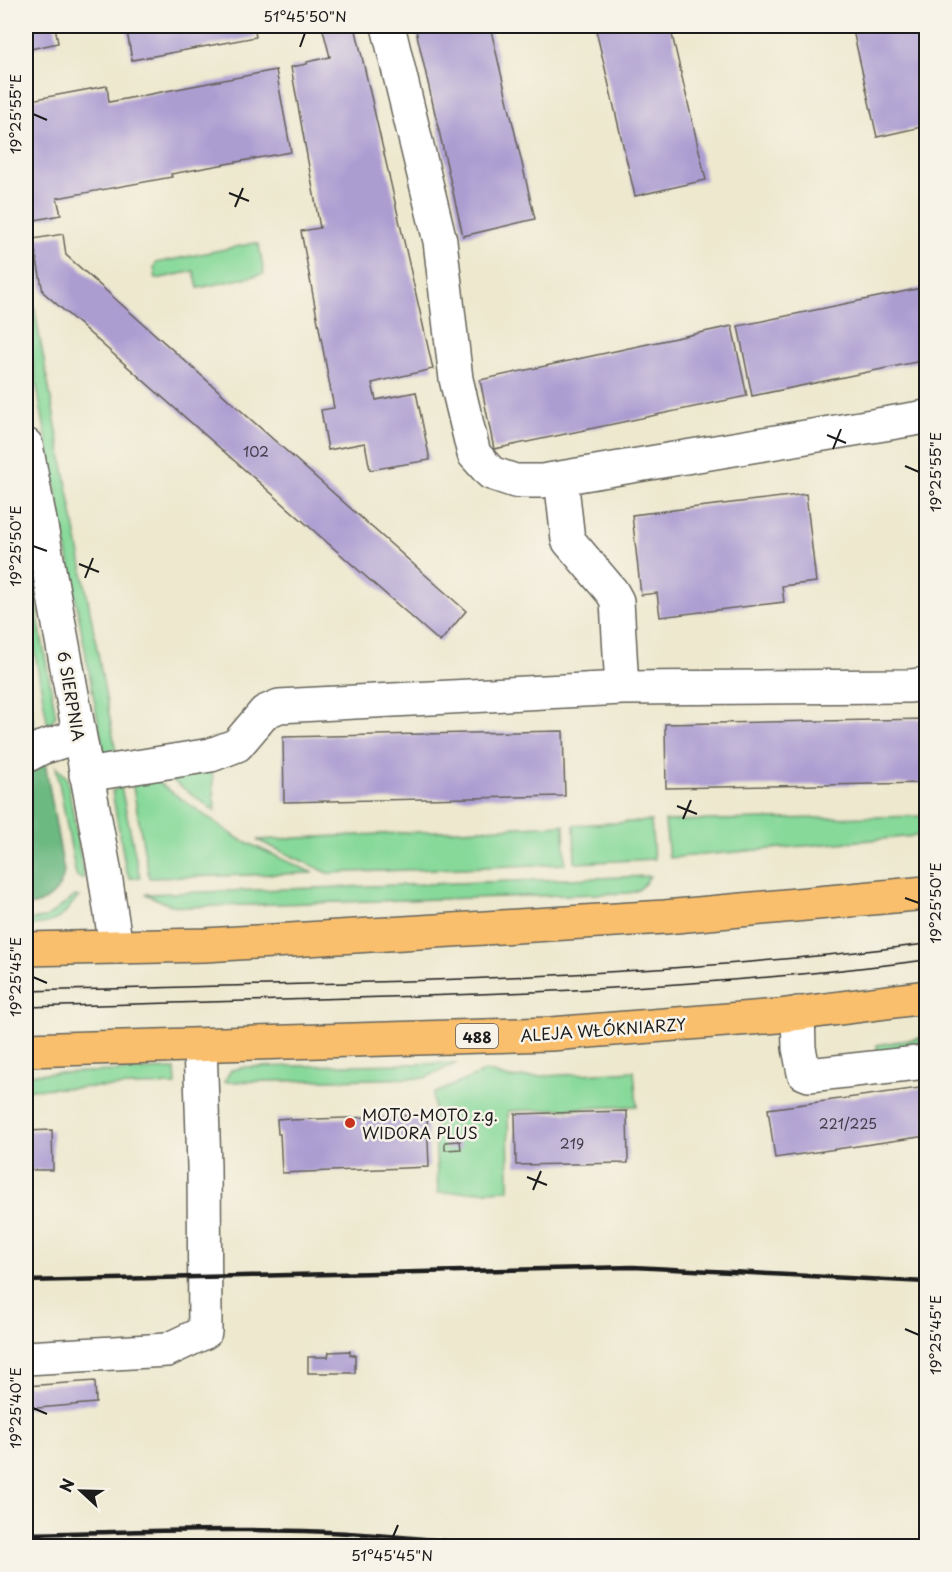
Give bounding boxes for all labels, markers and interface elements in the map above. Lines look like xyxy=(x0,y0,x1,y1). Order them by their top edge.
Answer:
text: 51°45'50"N xyxy=(263,4,347,27)
text: 19°25'55"E xyxy=(3,74,26,154)
text: 19°25'55"E xyxy=(923,432,946,512)
house number: 102 xyxy=(243,441,269,462)
text: 19°25'50"E xyxy=(3,505,26,587)
street label: 6 SIERPNIA xyxy=(52,649,92,743)
text: 19°25'50"E xyxy=(923,862,946,944)
text: 19°25'45"E xyxy=(3,937,26,1017)
street label: ALEJA WŁÓKNIARZY xyxy=(519,1011,687,1047)
road number: 488 xyxy=(456,1024,498,1048)
place label: MOTO-MOTO z.g. WIDORA PLUS xyxy=(362,1102,498,1144)
house number: 221/225 xyxy=(819,1113,877,1134)
marker: MOTO-MOTO z.g. WIDORA PLUS xyxy=(343,1116,357,1130)
house number: 219 xyxy=(560,1133,584,1154)
text: 19°25'45"E xyxy=(923,1295,946,1375)
text: 19°25'40"E xyxy=(3,1367,26,1449)
north arrow xyxy=(51,1461,111,1521)
text: N xyxy=(53,1475,80,1495)
text: 51°45'45"N xyxy=(351,1543,433,1566)

